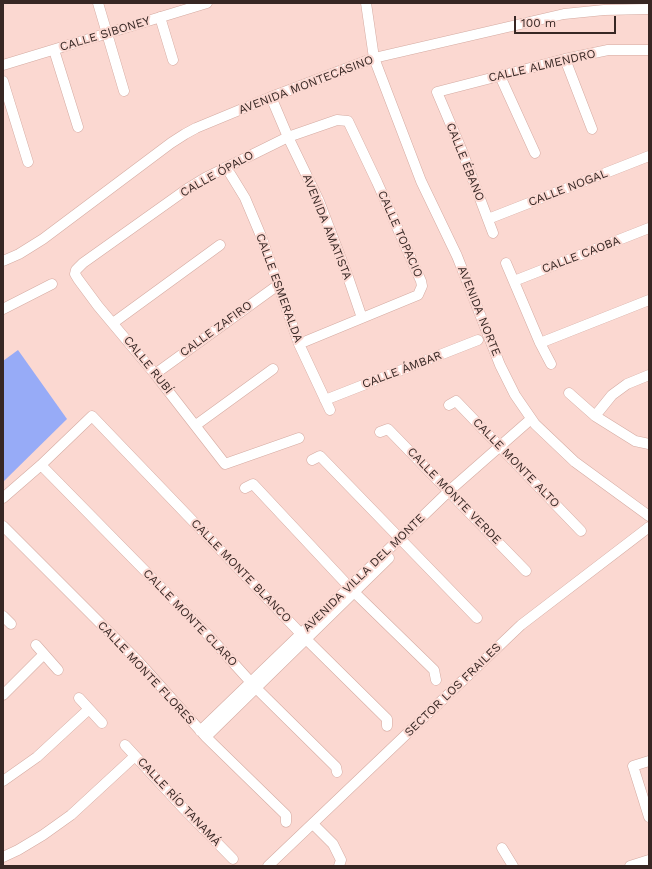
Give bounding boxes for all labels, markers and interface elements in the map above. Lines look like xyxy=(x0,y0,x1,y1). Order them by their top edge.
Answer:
scale bar xyxy=(516,8,618,34)
street label: CALLE SIBONEY xyxy=(58,13,152,55)
text: 100 m xyxy=(521,16,556,30)
street label: CALLE ALMENDRO xyxy=(487,47,597,85)
street label: AVENIDA MONTECASINO xyxy=(237,53,375,117)
street label: CALLE ÉBANO xyxy=(443,121,487,203)
street label: CALLE ÓPALO xyxy=(178,148,256,200)
street label: CALLE NOGAL xyxy=(526,166,610,210)
street label: AVENIDA AMATISTA xyxy=(299,172,355,282)
street label: CALLE TOPACIO xyxy=(374,188,426,280)
street label: CALLE ESMERALDA xyxy=(253,232,305,344)
street label: CALLE CAOBA xyxy=(540,233,622,277)
street label: AVENIDA NORTE xyxy=(454,264,504,358)
street label: CALLE ZAFIRO xyxy=(177,298,255,360)
street label: CALLE RUBÍ xyxy=(120,333,176,397)
street label: CALLE ÁMBAR xyxy=(360,348,444,392)
street label: CALLE MONTE ALTO xyxy=(470,415,562,511)
street label: CALLE MONTE VERDE xyxy=(404,445,504,547)
street label: AVENIDA VILLA DEL MONTE xyxy=(300,511,428,635)
street label: CALLE MONTE BLANCO xyxy=(188,516,294,626)
street label: CALLE MONTE CLARO xyxy=(140,566,240,670)
street label: CALLE MONTE FLORES xyxy=(94,618,198,728)
street label: SECTOR LOS FRAILES xyxy=(402,640,504,740)
street label: CALLE RÍO TANAMÁ xyxy=(134,755,224,849)

